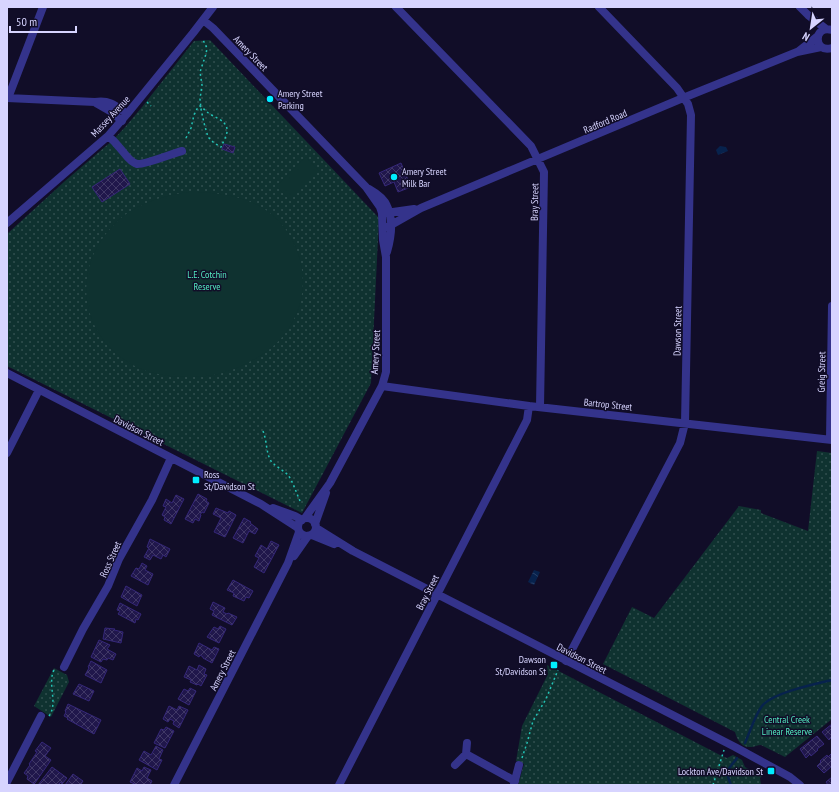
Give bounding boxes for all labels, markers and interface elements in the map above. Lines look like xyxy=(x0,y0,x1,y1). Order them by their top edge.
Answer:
scale bar xyxy=(10,8,76,34)
north arrow xyxy=(791,8,831,48)
text: 50 m xyxy=(16,14,37,29)
text: N xyxy=(800,29,812,44)
street label: Amery Street xyxy=(231,33,271,74)
place label: Amery Street Parking xyxy=(278,87,323,112)
street label: Massey Avenue xyxy=(88,93,133,140)
marker: Amery Street Parking xyxy=(265,94,275,104)
street label: Radford Road xyxy=(581,106,629,136)
place label: Amery Street Milk Bar xyxy=(402,165,447,190)
marker: Amery Street Milk Bar xyxy=(389,172,399,182)
street label: Bray Street xyxy=(528,183,541,221)
park label: L.E. Cotchin Reserve xyxy=(187,268,227,293)
street label: Dawson Street xyxy=(671,306,684,356)
street label: Amery Street xyxy=(368,329,383,375)
street label: Greig Street xyxy=(815,351,828,393)
street label: Bartrop Street xyxy=(583,395,633,414)
street label: Davidson Street xyxy=(112,412,166,449)
place label: Ross St/Davidson St xyxy=(204,468,255,493)
marker: Ross St/Davidson St xyxy=(191,475,201,485)
street label: Ross Street xyxy=(97,539,124,579)
street label: Bray Street xyxy=(413,572,442,612)
street label: Davidson Street xyxy=(555,640,609,677)
street label: Amery Street xyxy=(207,647,238,693)
place label: Dawson St/Davidson St xyxy=(495,653,546,678)
marker: Dawson St/Davidson St xyxy=(549,660,559,670)
park label: Central Creek Linear Reserve xyxy=(762,713,812,738)
place label: Lockton Ave/Davidson St xyxy=(678,765,763,778)
marker: Lockton Ave/Davidson St xyxy=(766,766,776,776)

